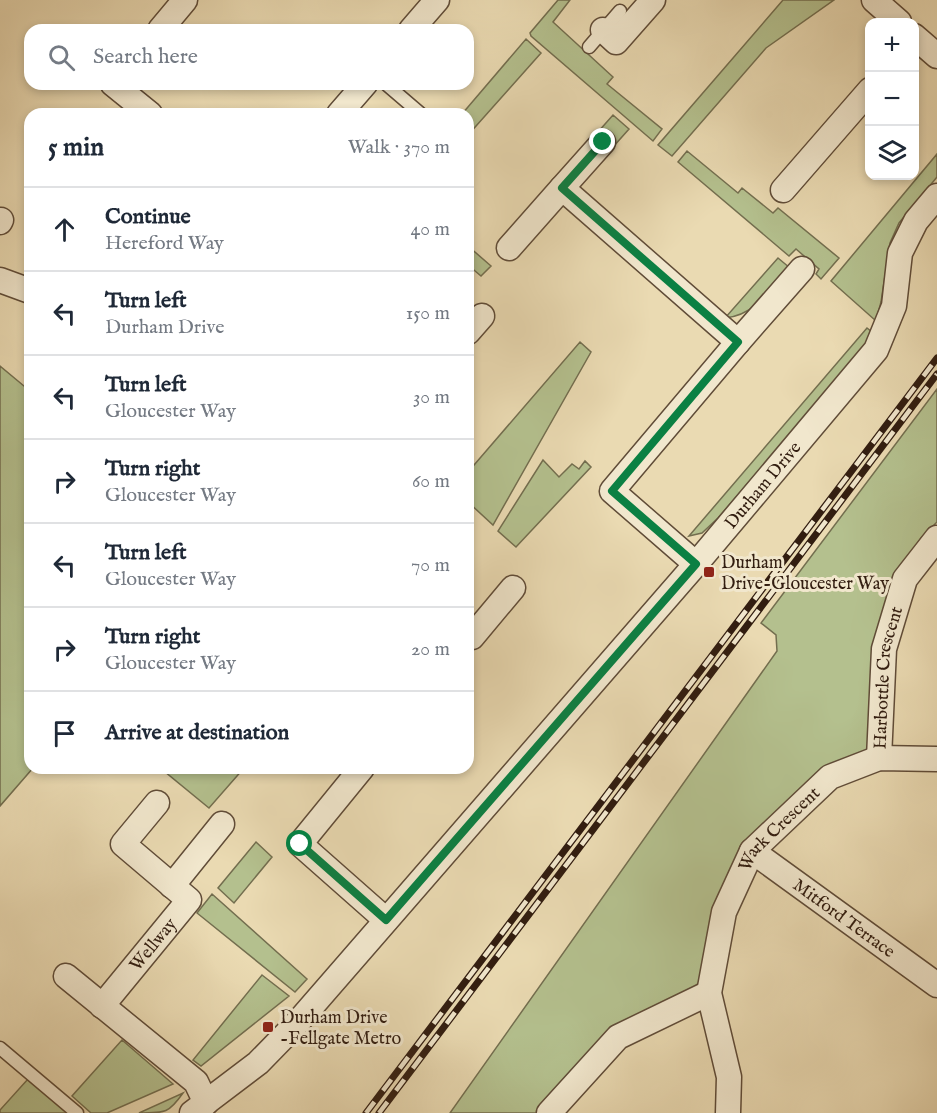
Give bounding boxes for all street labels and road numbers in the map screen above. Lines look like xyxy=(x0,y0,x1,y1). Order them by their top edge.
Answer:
street label: Durham Drive xyxy=(720,437,807,535)
street label: Harbottle Crescent xyxy=(869,604,909,750)
street label: Wark Crescent xyxy=(734,783,826,875)
street label: Mitford Terrace xyxy=(788,874,899,964)
street label: Wellway xyxy=(125,914,183,977)

